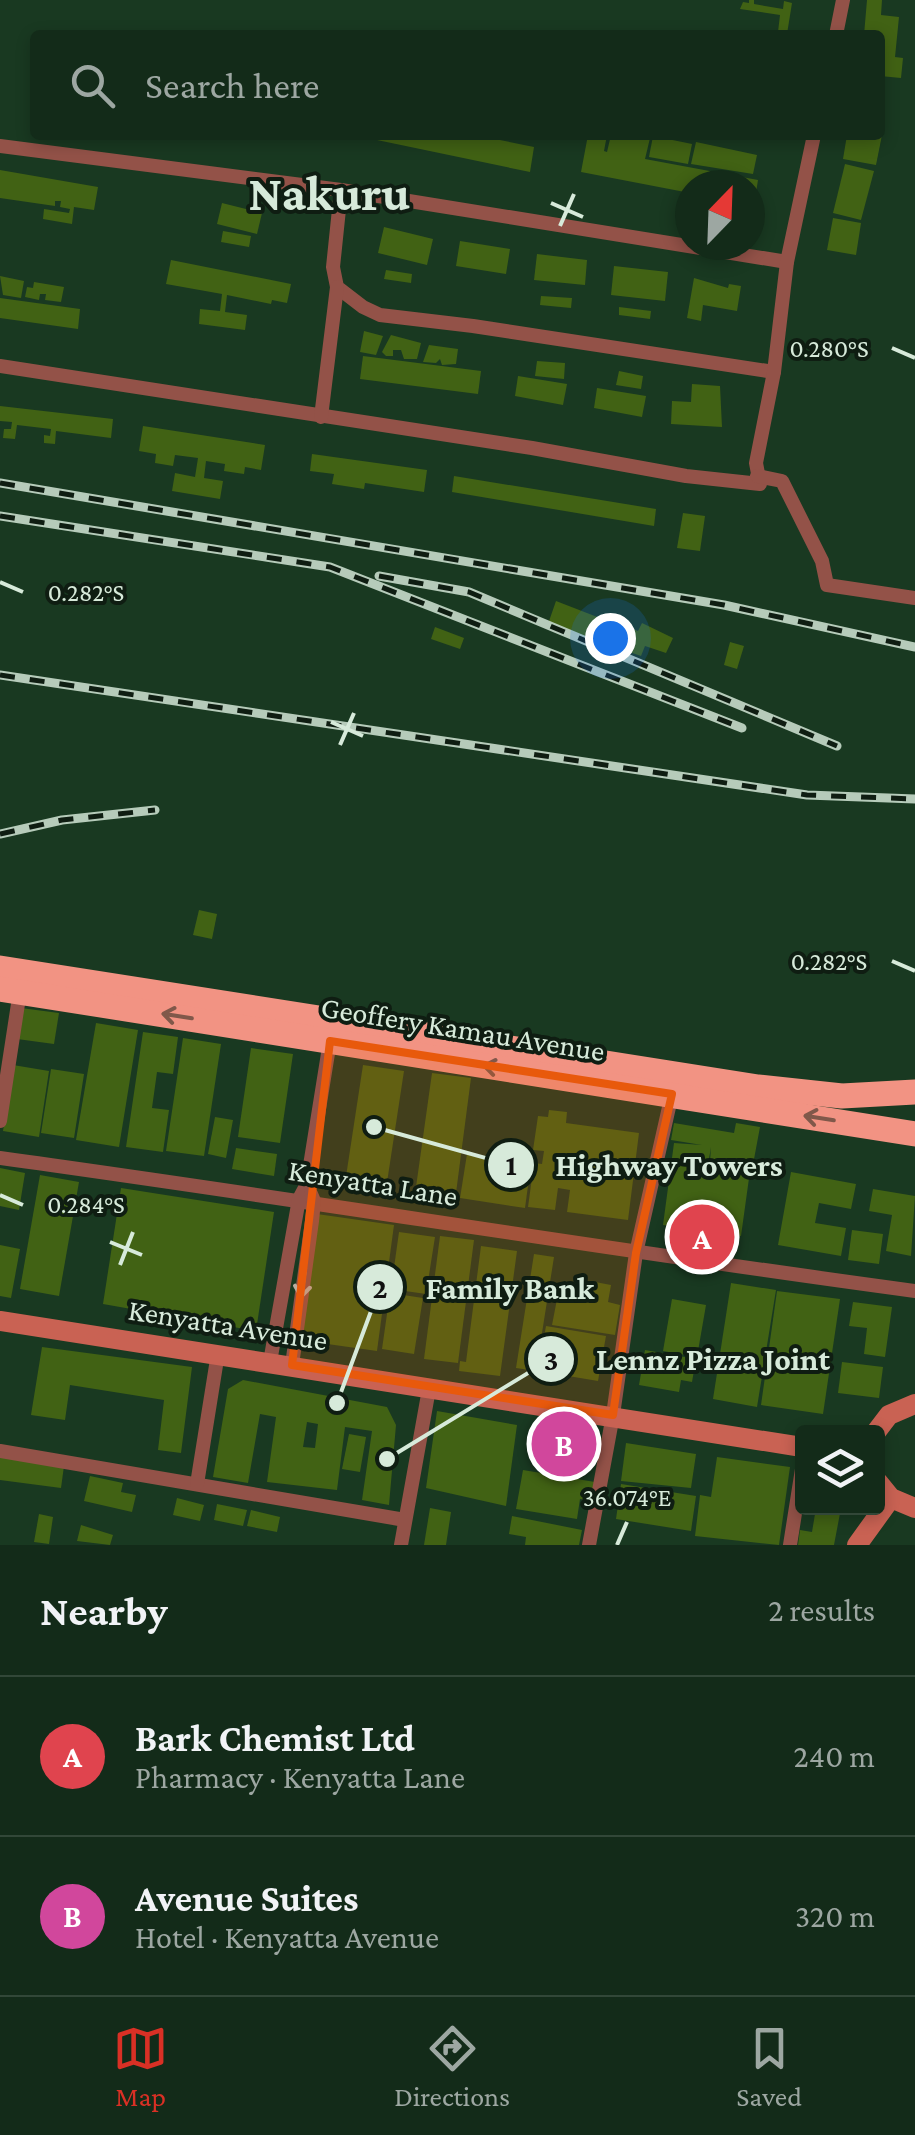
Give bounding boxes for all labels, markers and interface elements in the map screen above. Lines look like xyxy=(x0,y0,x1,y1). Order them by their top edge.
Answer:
search box xyxy=(30,30,885,140)
icon: search xyxy=(65,58,120,113)
text: Search here xyxy=(145,64,319,106)
district label: Nakuru xyxy=(248,165,410,221)
north arrow xyxy=(675,170,765,260)
text: 0.280°S xyxy=(789,335,869,362)
text: 0.282°S xyxy=(48,579,124,606)
your location xyxy=(585,613,636,664)
text: 0.282°S xyxy=(791,948,867,975)
street label: Geoffery Kamau Avenue xyxy=(319,990,607,1068)
one-way arrow xyxy=(161,1006,194,1024)
one-way arrow xyxy=(482,1058,515,1076)
one-way arrow xyxy=(803,1109,836,1127)
callout: Highway Towers xyxy=(486,1134,803,1196)
text: Highway Towers xyxy=(555,1147,783,1183)
text: 1 xyxy=(505,1148,517,1181)
street label: Kenyatta Lane xyxy=(286,1153,460,1213)
text: 0.284°S xyxy=(47,1191,125,1218)
pin: A xyxy=(670,1200,734,1274)
callout: Family Bank xyxy=(355,1256,614,1318)
one-way arrow xyxy=(293,1267,311,1299)
text: Family Bank xyxy=(426,1270,595,1306)
text: 2 xyxy=(372,1271,388,1304)
street label: Kenyatta Avenue xyxy=(126,1292,330,1358)
callout: Lennz Pizza Joint xyxy=(526,1328,850,1390)
text: Lennz Pizza Joint xyxy=(596,1341,830,1377)
text: 3 xyxy=(544,1343,558,1376)
pin: B xyxy=(532,1406,596,1482)
map controls xyxy=(795,1425,885,1515)
button: layers xyxy=(795,1425,885,1515)
text: 36.074°E xyxy=(583,1484,671,1511)
text: Nearby xyxy=(40,1587,168,1634)
text: 2 results xyxy=(768,1592,875,1628)
text: Bark Chemist Ltd xyxy=(135,1717,415,1759)
text: A xyxy=(63,1738,82,1774)
text: 240 m xyxy=(794,1738,875,1774)
text: Pharmacy · Kenyatta Lane xyxy=(135,1759,465,1795)
text: Avenue Suites xyxy=(135,1877,358,1919)
text: B xyxy=(63,1898,82,1934)
text: 320 m xyxy=(795,1898,875,1934)
text: Hotel · Kenyatta Avenue xyxy=(135,1919,439,1955)
tab: Map xyxy=(113,2021,168,2112)
tab: Directions xyxy=(394,2021,510,2112)
tab: Saved xyxy=(736,2021,802,2112)

